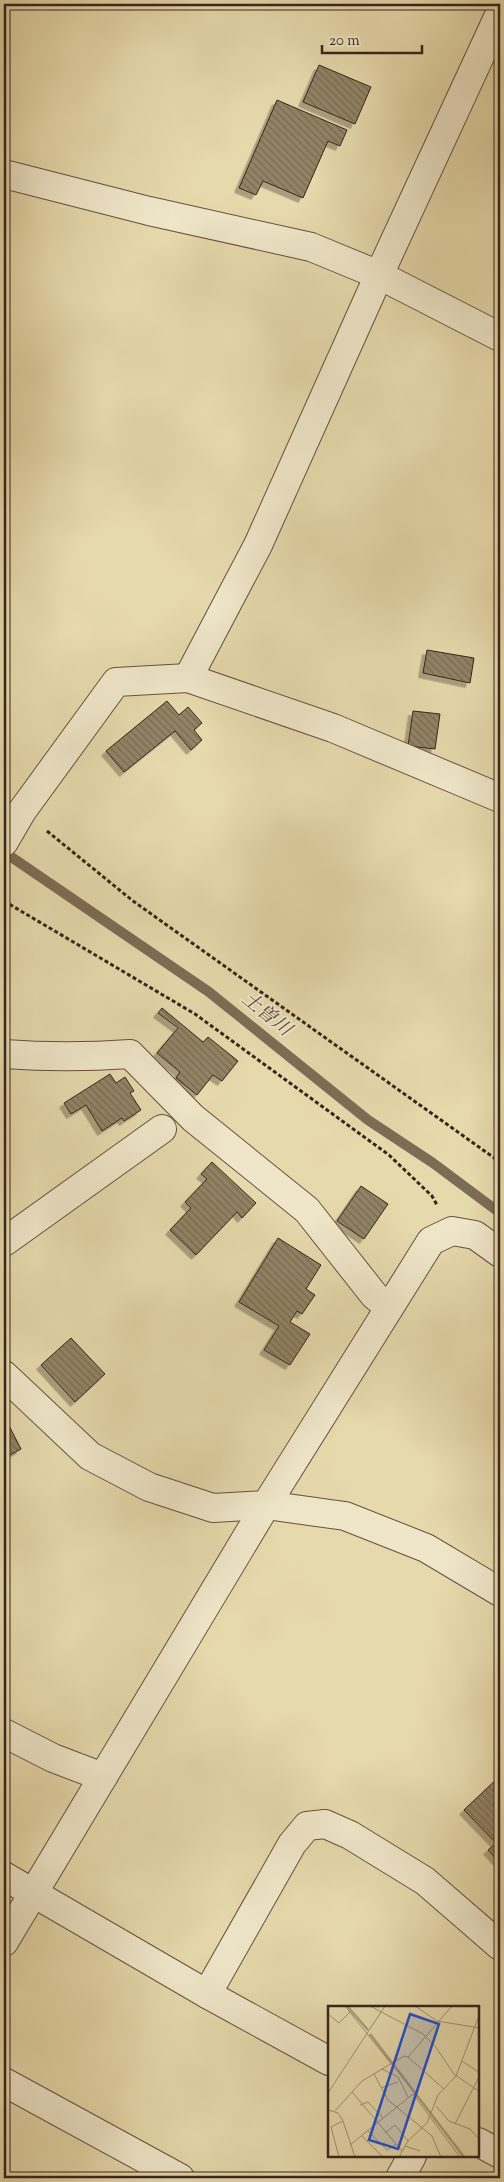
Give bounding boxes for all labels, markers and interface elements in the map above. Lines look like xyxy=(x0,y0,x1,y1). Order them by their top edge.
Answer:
scale bar xyxy=(322,22,422,54)
text: 20 m xyxy=(329,31,360,52)
water label: 土曽川 xyxy=(235,987,298,1045)
inset map xyxy=(328,2006,479,2157)

